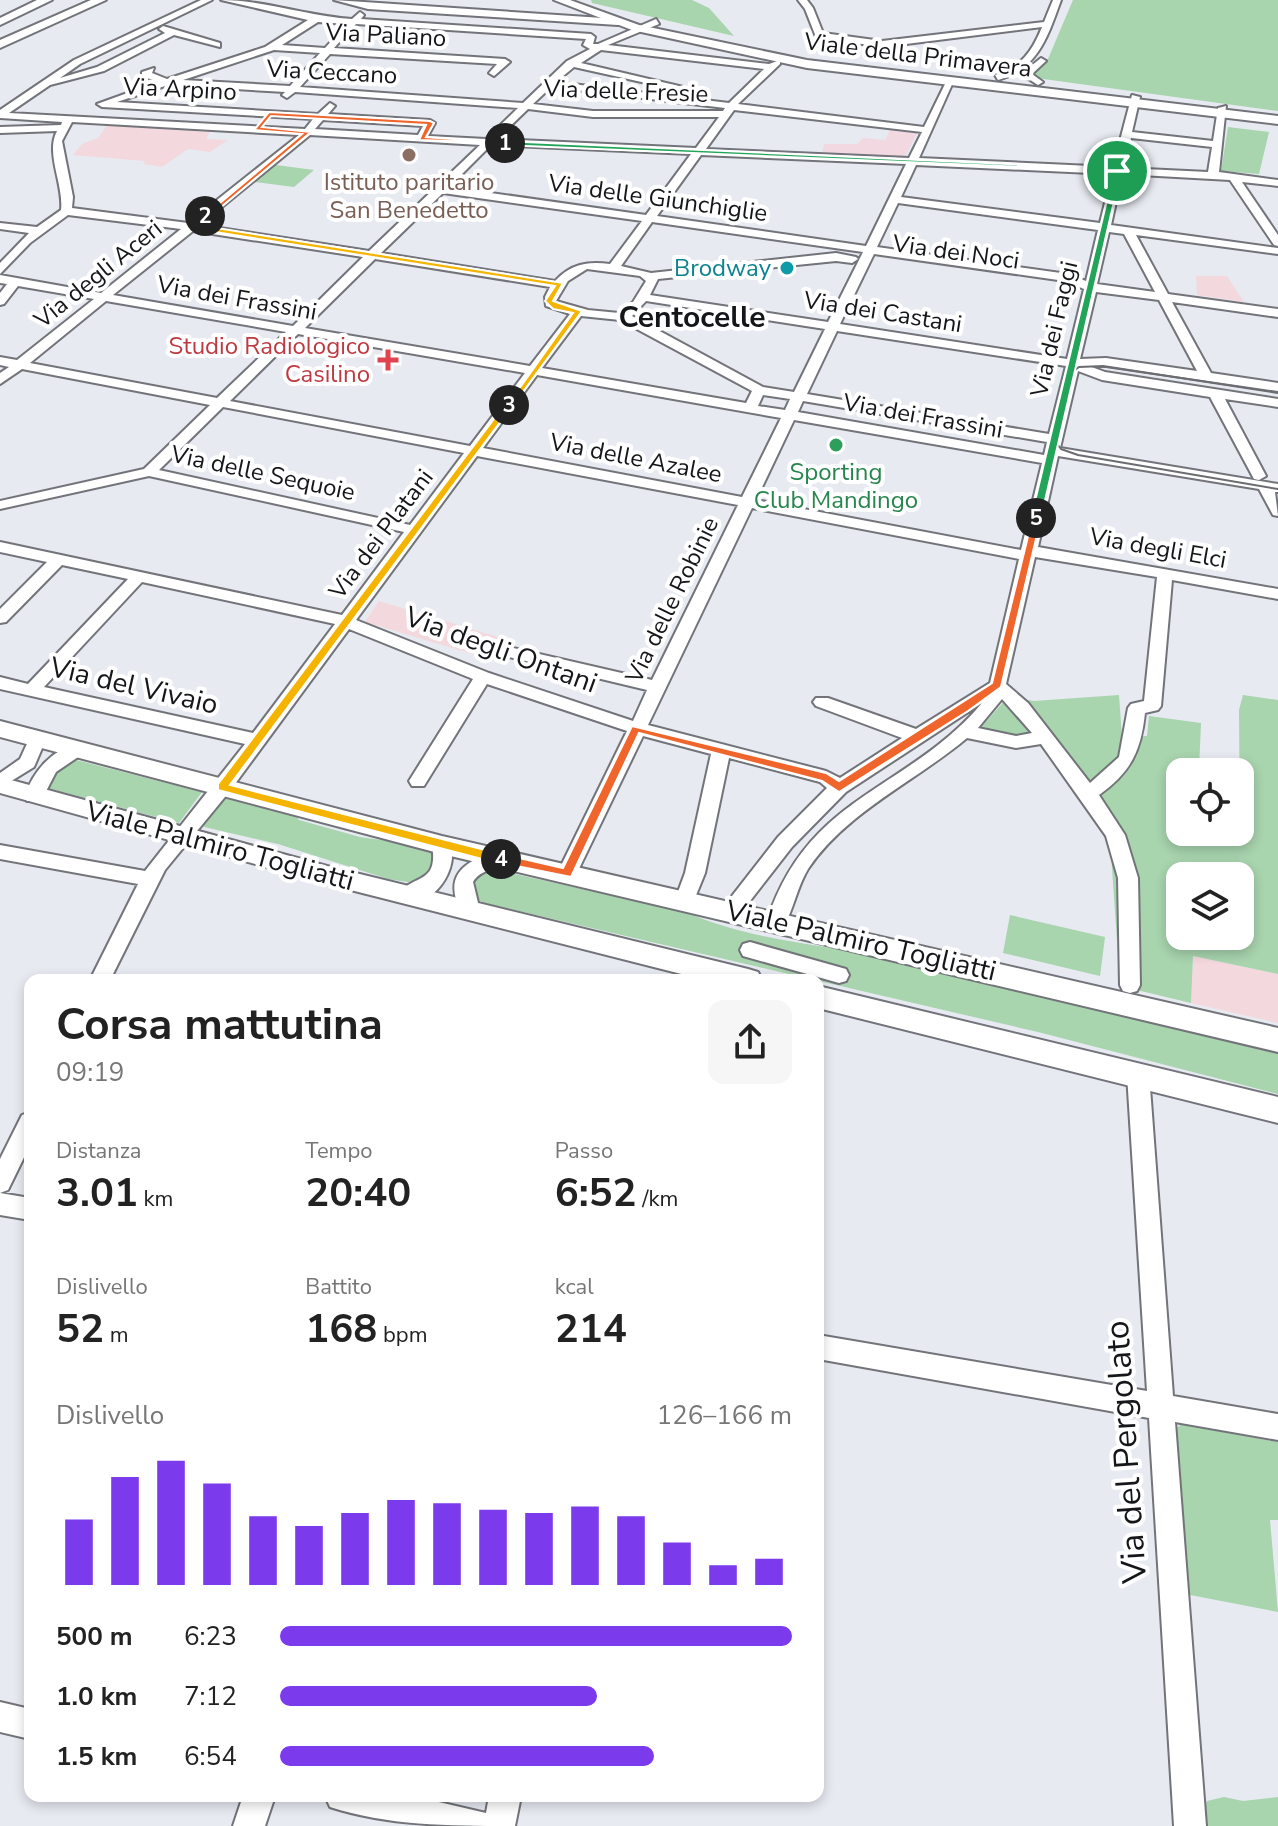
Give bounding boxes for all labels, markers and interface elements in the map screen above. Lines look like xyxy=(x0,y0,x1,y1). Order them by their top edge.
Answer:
street label: Via Paliano xyxy=(324,16,447,54)
street label: Viale della Primavera xyxy=(801,25,1034,85)
street label: Via Ceccano xyxy=(265,53,398,91)
street label: Via Arpino xyxy=(121,70,238,108)
street label: Via delle Fresie xyxy=(542,72,709,110)
pin: 1 xyxy=(485,123,525,163)
text: 1 xyxy=(498,128,512,158)
pin xyxy=(1083,137,1151,205)
marker: Istituto paritario San Benedetto xyxy=(400,146,418,164)
icon: arrive xyxy=(1095,149,1139,193)
place label: Istituto paritario San Benedetto xyxy=(324,166,494,226)
street label: Via delle Giunchiglie xyxy=(546,167,769,229)
pin: 2 xyxy=(185,196,225,236)
text: 2 xyxy=(198,201,212,231)
street label: Via degli Aceri xyxy=(27,213,169,336)
street label: Via dei Noci xyxy=(890,227,1021,277)
place label: Brodway xyxy=(674,252,772,284)
street label: Via dei Faggi xyxy=(1023,258,1085,401)
marker: Brodway xyxy=(778,259,796,277)
street label: Via dei Frassini xyxy=(154,268,319,328)
street label: Via dei Castani xyxy=(801,284,964,340)
district label: Centocelle xyxy=(618,297,766,338)
place label: Studio Radiologico Casilino xyxy=(169,330,370,390)
marker: Studio Radiologico Casilino xyxy=(377,349,399,371)
pin: 3 xyxy=(489,385,529,425)
street label: Via dei Frassini xyxy=(840,386,1005,446)
text: 3 xyxy=(502,390,516,420)
street label: Via delle Azalee xyxy=(546,425,725,490)
marker: Sporting Club Mandingo xyxy=(827,436,845,454)
street label: Via delle Sequoie xyxy=(167,438,358,508)
place label: Sporting Club Mandingo xyxy=(754,456,918,516)
street label: Via dei Platani xyxy=(321,463,440,606)
pin: 5 xyxy=(1016,498,1056,538)
text: 5 xyxy=(1029,503,1043,533)
street label: Via delle Robinie xyxy=(617,511,726,689)
street label: Via degli Elci xyxy=(1086,520,1229,576)
street label: Via degli Ontani xyxy=(399,597,602,702)
street label: Via del Vivaio xyxy=(45,648,222,724)
map controls xyxy=(1166,758,1254,950)
button: locate xyxy=(1166,758,1254,846)
street label: Viale Palmiro Togliatti xyxy=(81,792,358,900)
pin: 4 xyxy=(481,839,521,879)
text: 4 xyxy=(494,844,508,874)
button: layers xyxy=(1166,862,1254,950)
street label: Viale Palmiro Togliatti xyxy=(721,891,1000,991)
text: Corsa mattutina xyxy=(56,995,383,1055)
button: share xyxy=(708,1000,792,1084)
text: 09:19 xyxy=(56,1055,124,1090)
text: Distanza xyxy=(56,1136,142,1166)
text: Tempo xyxy=(305,1136,373,1166)
text: Passo xyxy=(555,1136,613,1166)
text: 3.01 xyxy=(56,1166,138,1220)
text: 20:40 xyxy=(305,1166,411,1220)
text: 6:52 xyxy=(555,1166,637,1220)
text: km xyxy=(138,1184,173,1214)
text: /km xyxy=(637,1184,678,1214)
text: Dislivello xyxy=(56,1272,148,1302)
text: Battito xyxy=(305,1272,372,1302)
text: kcal xyxy=(555,1272,594,1302)
text: 52 xyxy=(56,1302,104,1356)
text: 168 xyxy=(305,1302,377,1356)
text: 214 xyxy=(555,1302,627,1356)
street label: Via del Pergolato xyxy=(1094,1319,1158,1586)
text: m xyxy=(104,1320,129,1350)
text: bpm xyxy=(377,1320,427,1350)
text: Dislivello xyxy=(56,1398,164,1433)
text: 126–166 m xyxy=(656,1398,792,1433)
text: 500 m xyxy=(56,1619,133,1654)
text: 6:23 xyxy=(184,1619,237,1654)
text: 1.0 km xyxy=(56,1679,137,1714)
text: 7:12 xyxy=(184,1679,237,1714)
text: 1.5 km xyxy=(56,1739,137,1774)
text: 6:54 xyxy=(184,1739,237,1774)

